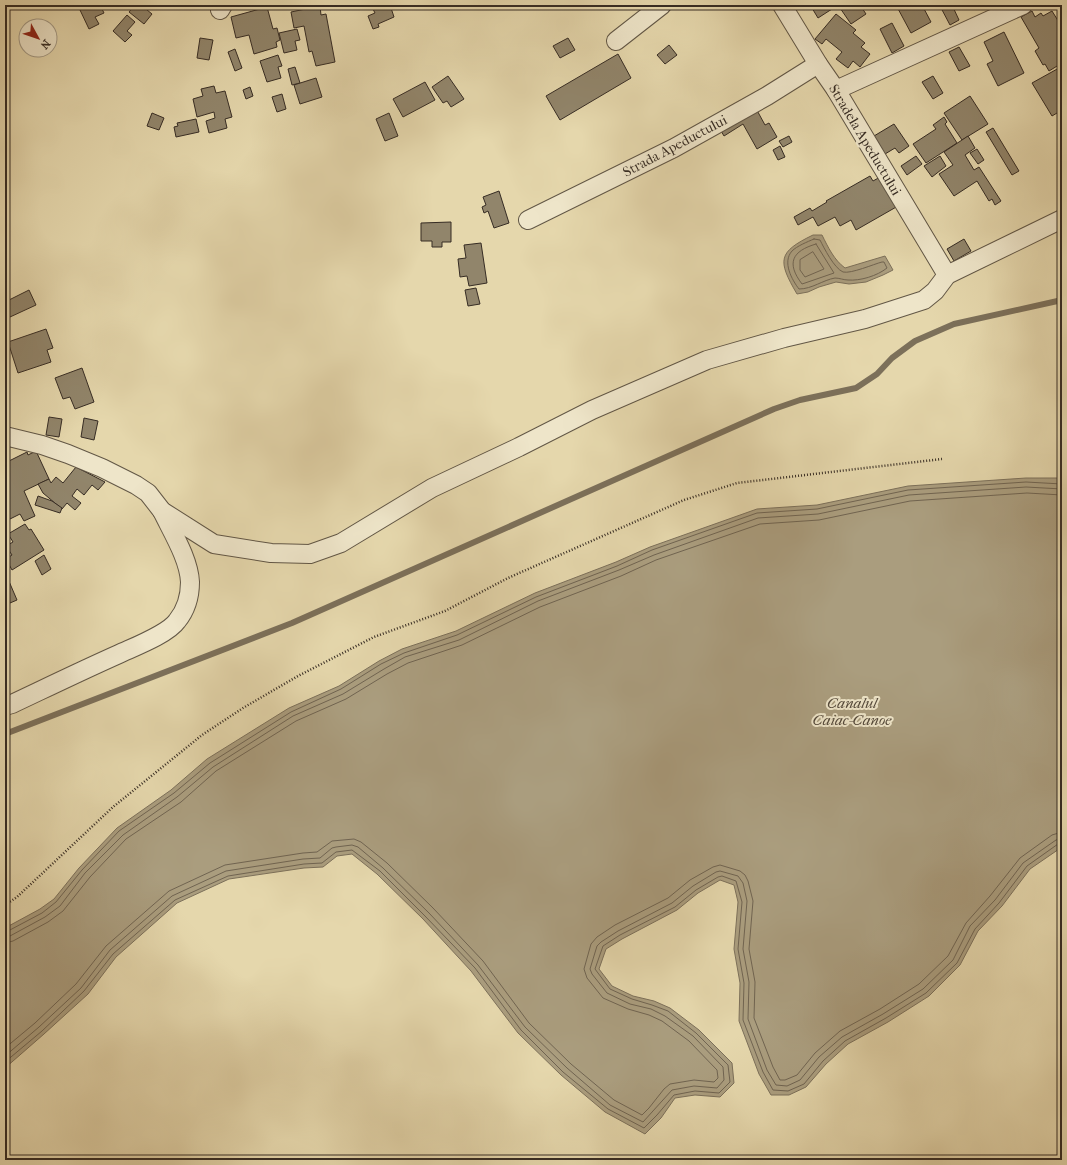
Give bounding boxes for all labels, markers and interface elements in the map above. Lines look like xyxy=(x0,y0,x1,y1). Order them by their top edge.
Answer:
north arrow xyxy=(18,18,58,58)
text: N xyxy=(37,37,53,52)
street label: Stradela Apeductului xyxy=(825,81,905,199)
street label: Strada Apeductului xyxy=(620,111,730,181)
water label: Canalul Caiac-Canoe xyxy=(813,694,892,729)

